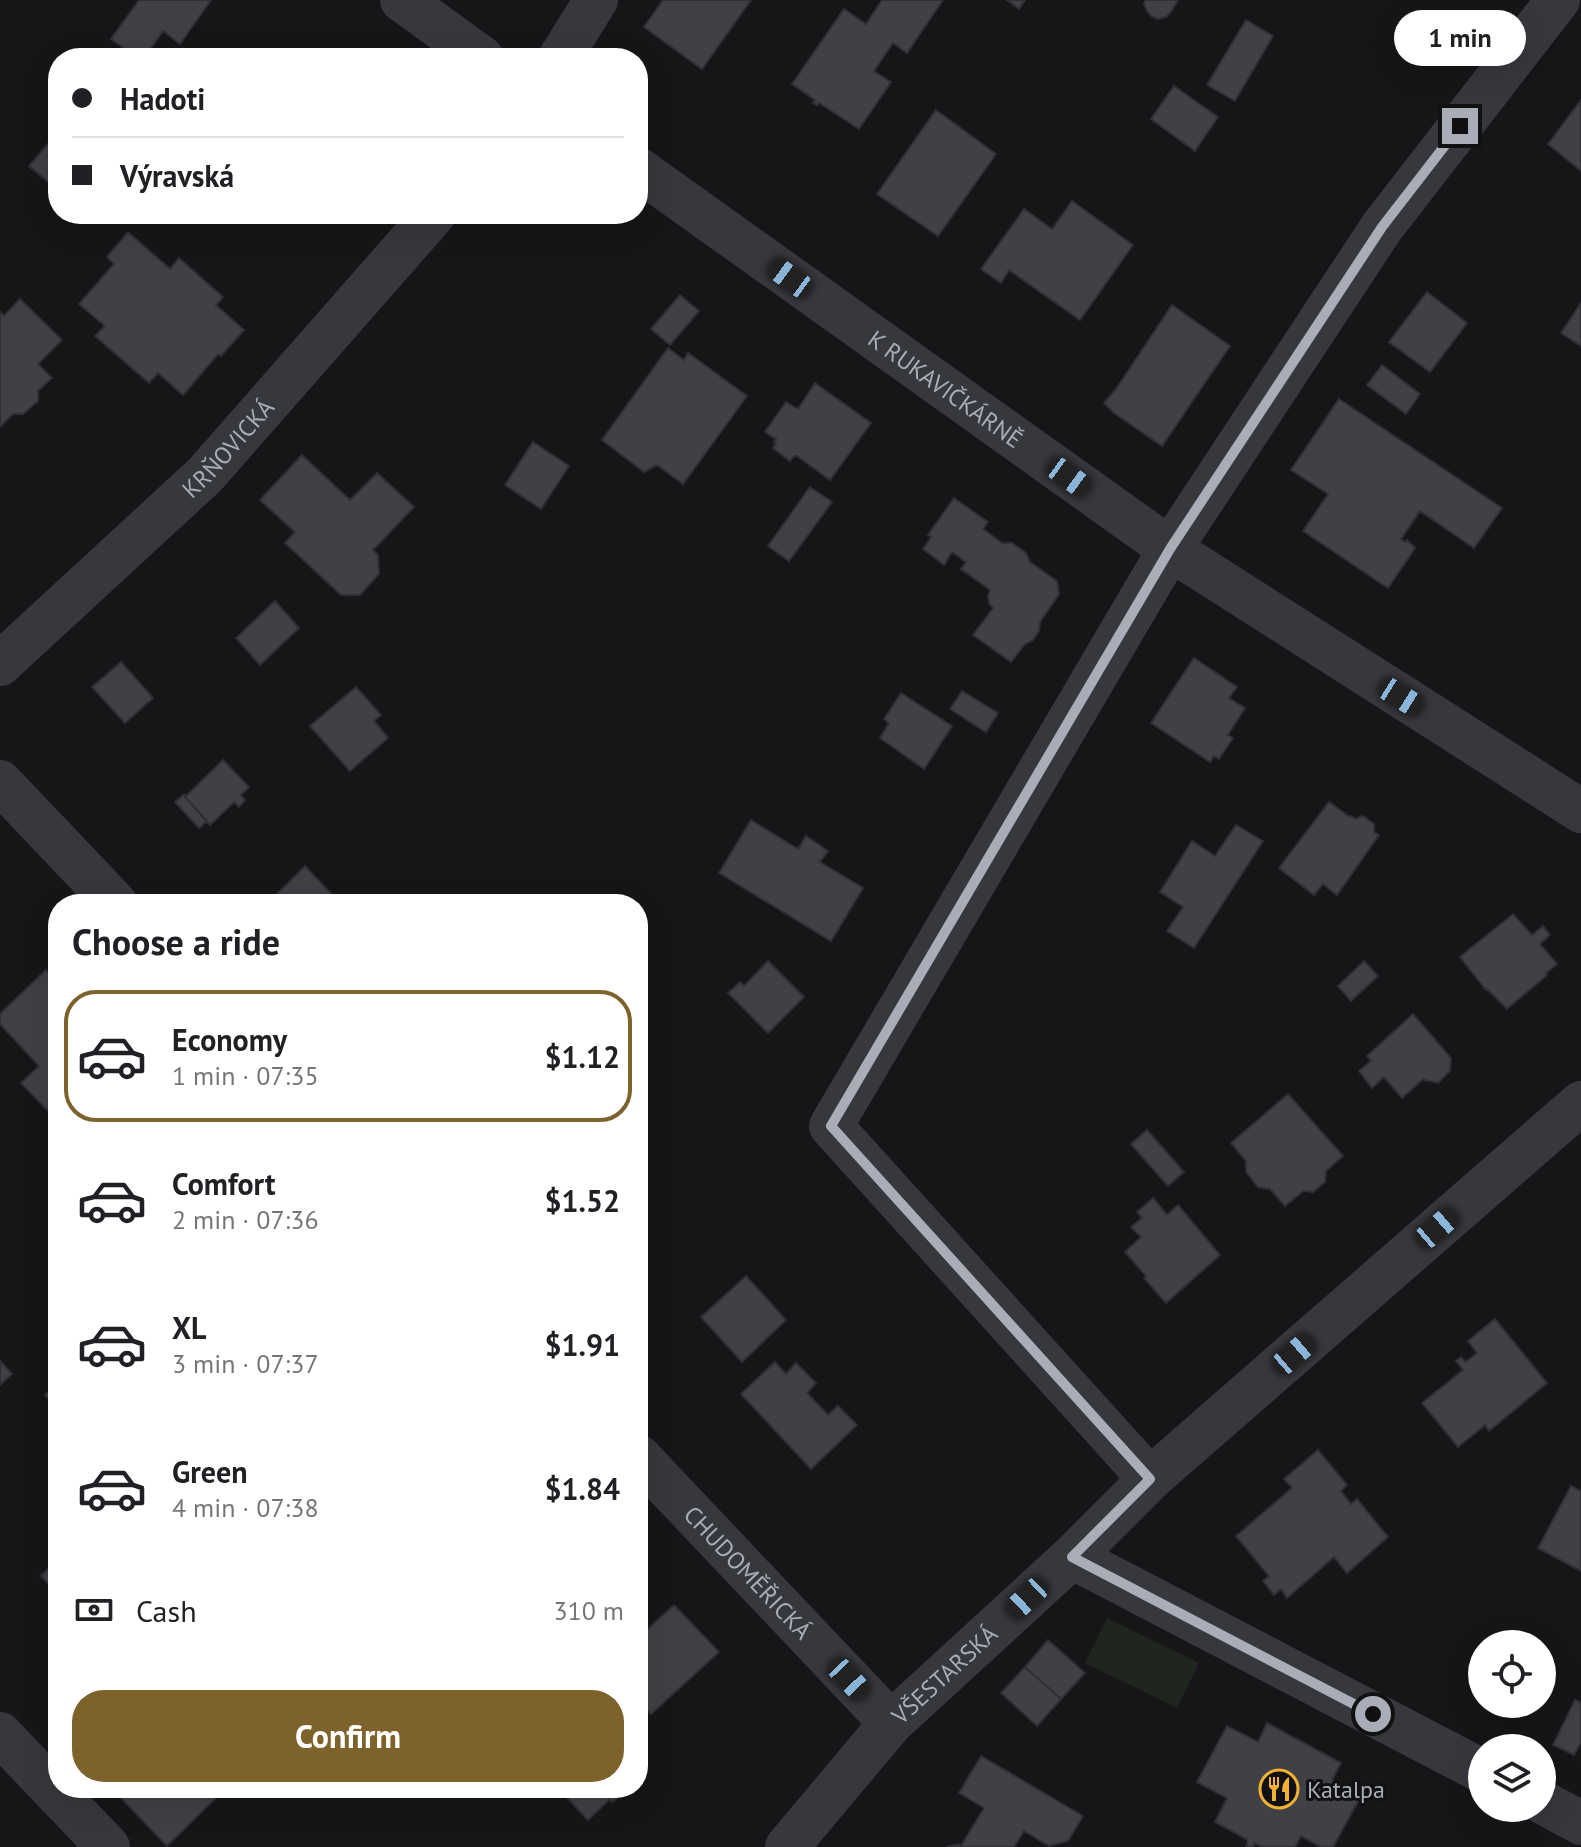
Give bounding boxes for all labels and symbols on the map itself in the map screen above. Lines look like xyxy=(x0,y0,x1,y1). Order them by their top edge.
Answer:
callout: 1 min xyxy=(1394,10,1526,66)
route end xyxy=(1442,108,1478,144)
car xyxy=(764,254,816,302)
street label: K RUKAVIČKÁRNĚ xyxy=(862,323,1029,454)
street label: KRŇOVICKÁ xyxy=(175,392,280,504)
car xyxy=(1043,453,1095,501)
car xyxy=(1374,674,1428,720)
car xyxy=(1411,1203,1463,1253)
car xyxy=(1268,1329,1320,1379)
street label: CHUDOMĚŘICKÁ xyxy=(677,1499,819,1645)
car xyxy=(1001,1573,1053,1623)
street label: VŠESTARSKÁ xyxy=(884,1618,1004,1731)
car xyxy=(824,1653,874,1705)
route start xyxy=(1355,1696,1391,1732)
restaurant icon: Katalpa xyxy=(1258,1768,1300,1810)
place label: Katalpa xyxy=(1307,1774,1385,1805)

